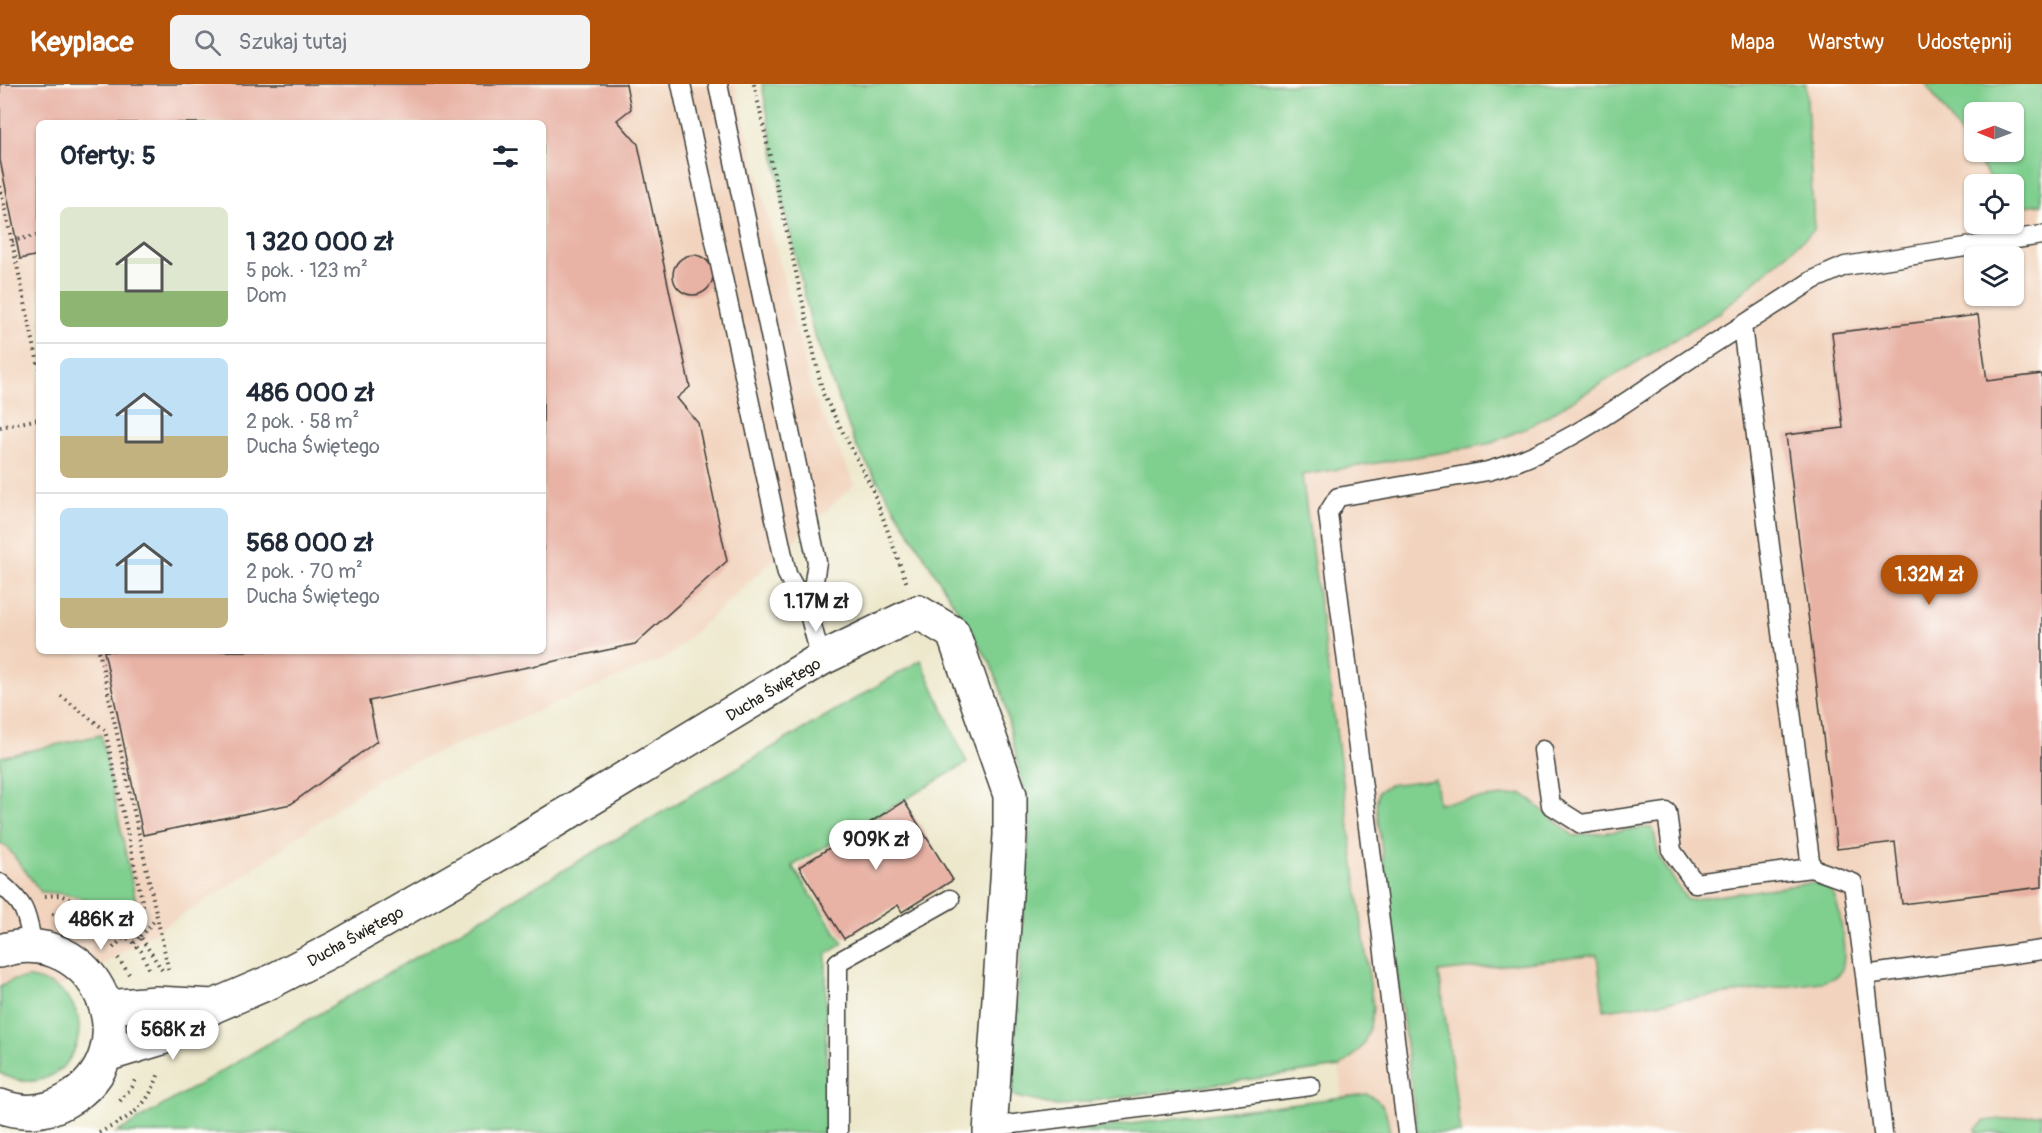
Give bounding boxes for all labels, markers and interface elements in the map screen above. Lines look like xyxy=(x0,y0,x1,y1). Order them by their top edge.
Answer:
search box xyxy=(170,15,590,69)
text: Keyplace xyxy=(30,25,134,60)
icon: search xyxy=(191,26,224,59)
text: Szukaj tutaj xyxy=(239,28,347,56)
text: Mapa xyxy=(1730,29,1775,56)
text: Warstwy xyxy=(1808,29,1884,56)
text: Udostępnij xyxy=(1917,29,2012,56)
north arrow xyxy=(1964,102,2024,162)
map controls xyxy=(1964,102,2024,306)
text: Oferty: 5 xyxy=(60,140,156,172)
icon: filters xyxy=(489,140,522,173)
button: locate xyxy=(1964,174,2024,234)
text: 1 320 000 zł xyxy=(246,226,393,258)
icon: home xyxy=(108,231,180,303)
button: layers xyxy=(1964,246,2024,306)
text: 5 pok. · 123 m² xyxy=(246,258,368,283)
text: Dom xyxy=(246,283,286,308)
text: 486 000 zł xyxy=(246,377,374,409)
icon: home xyxy=(108,382,180,454)
text: 2 pok. · 58 m² xyxy=(246,409,359,434)
text: Ducha Świętego xyxy=(246,434,380,459)
text: 568 000 zł xyxy=(246,527,373,559)
icon: home xyxy=(108,532,180,604)
pin: 1.32M zł xyxy=(1867,555,1991,606)
text: 2 pok. · 70 m² xyxy=(246,559,363,584)
text: 1.32M zł xyxy=(1895,562,1963,587)
pin: 1.17M zł xyxy=(754,582,878,633)
text: Ducha Świętego xyxy=(246,584,380,609)
text: 1.17M zł xyxy=(784,589,848,614)
street label: Ducha Świętego xyxy=(723,654,825,726)
pin: 909K zł xyxy=(821,820,931,871)
text: 909K zł xyxy=(843,827,909,852)
pin: 486K zł xyxy=(46,900,156,951)
street label: Ducha Świętego xyxy=(304,902,407,972)
text: 486K zł xyxy=(68,907,134,932)
pin: 568K zł xyxy=(118,1010,228,1061)
text: 568K zł xyxy=(141,1017,205,1042)

